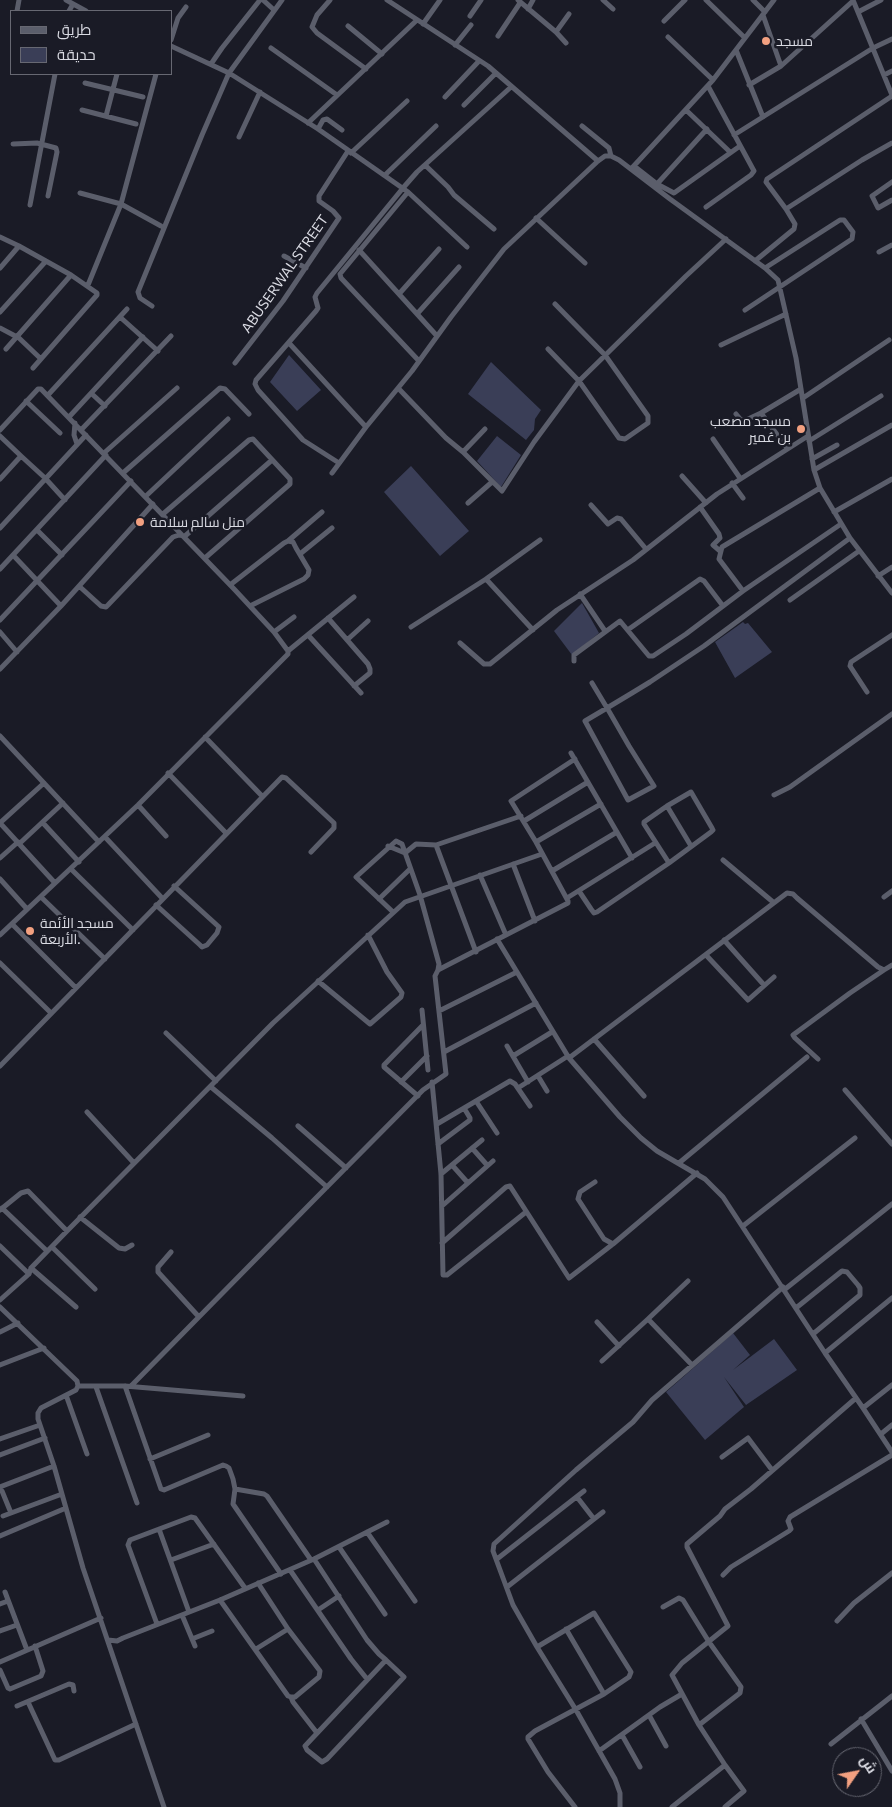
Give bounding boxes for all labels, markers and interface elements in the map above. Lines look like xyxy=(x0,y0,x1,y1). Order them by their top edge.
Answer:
legend xyxy=(10,10,172,75)
text: طريق xyxy=(57,20,91,38)
place label: مسجد xyxy=(776,33,813,49)
marker: مسجد xyxy=(760,35,772,47)
text: حديقة xyxy=(57,45,96,63)
street label: ABUSERWAL STREET xyxy=(238,212,332,336)
place label: مسجد مصعب بن عُمير xyxy=(710,413,791,446)
marker: مسجد مصعب بن عُمير xyxy=(795,423,807,435)
place label: منل سالم سلامة xyxy=(150,514,245,530)
marker: منل سالم سلامة xyxy=(134,516,146,528)
place label: مسجد الأئمة الأربعة. xyxy=(40,915,114,948)
marker: مسجد الأئمة الأربعة. xyxy=(24,925,36,937)
north arrow xyxy=(832,1747,882,1797)
text: ش xyxy=(857,1752,881,1776)

